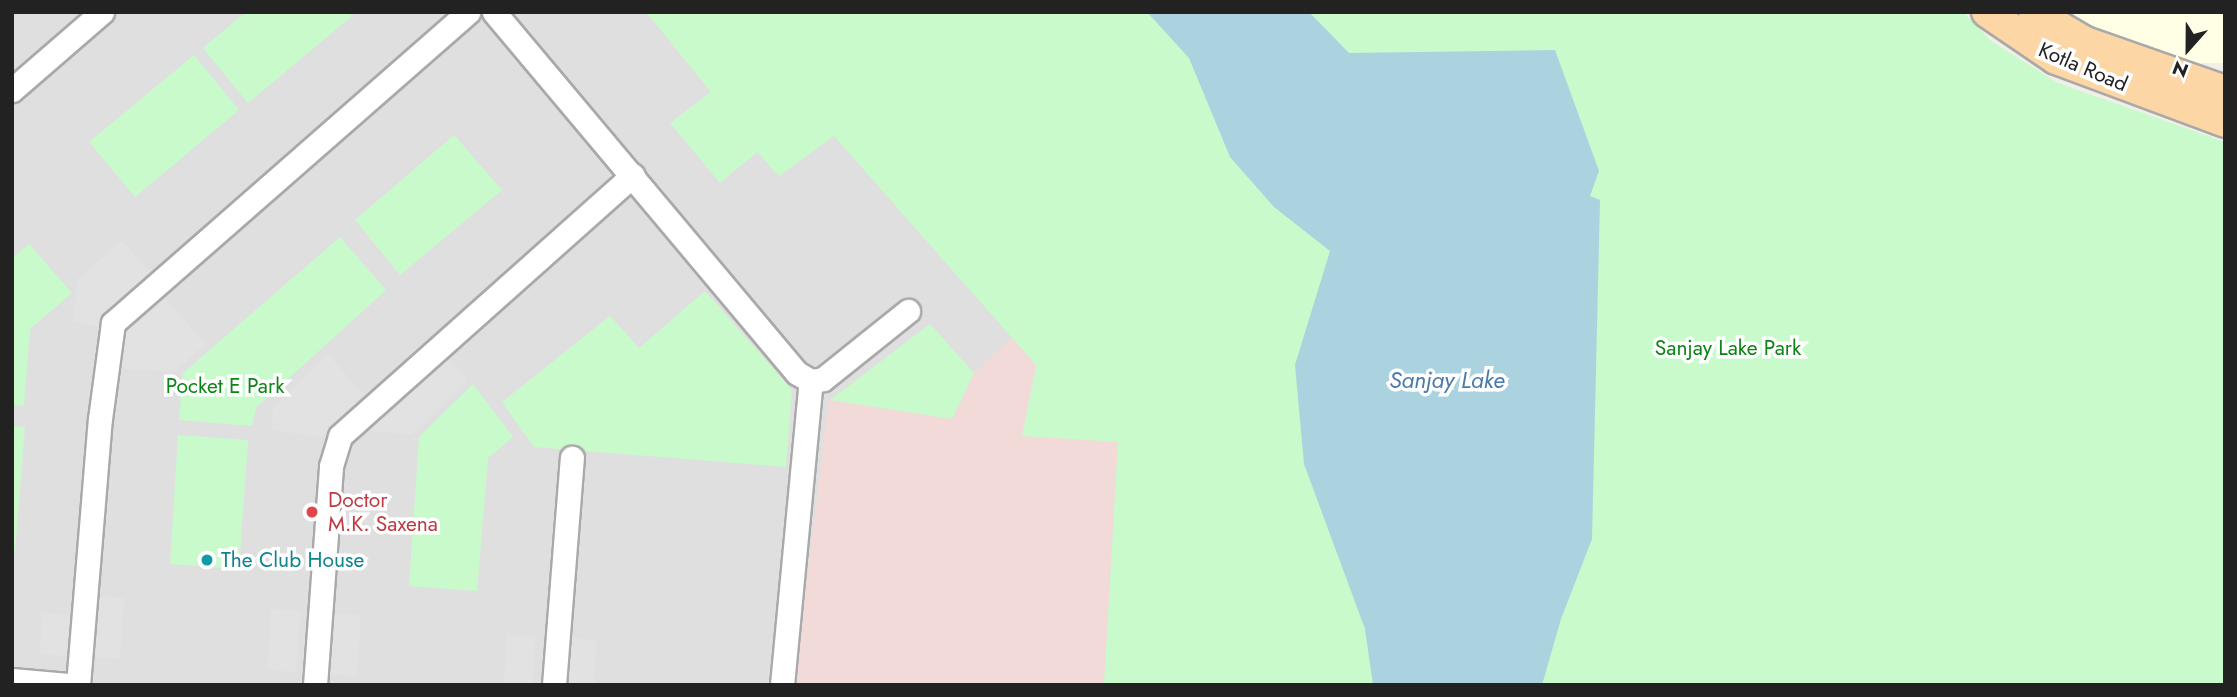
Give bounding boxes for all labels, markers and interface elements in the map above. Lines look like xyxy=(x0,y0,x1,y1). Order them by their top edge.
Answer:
north arrow xyxy=(2153,14,2223,84)
street label: Kotla Road xyxy=(2035,37,2131,97)
text: N xyxy=(2168,54,2192,84)
park label: Sanjay Lake Park xyxy=(1655,335,1801,361)
water label: Sanjay Lake xyxy=(1389,366,1505,394)
park label: Pocket E Park xyxy=(166,373,284,399)
place label: Doctor M.K. Saxena xyxy=(328,487,438,537)
marker: Doctor M.K. Saxena xyxy=(302,502,322,522)
place label: The Club House xyxy=(221,547,364,573)
marker: The Club House xyxy=(199,552,215,568)

